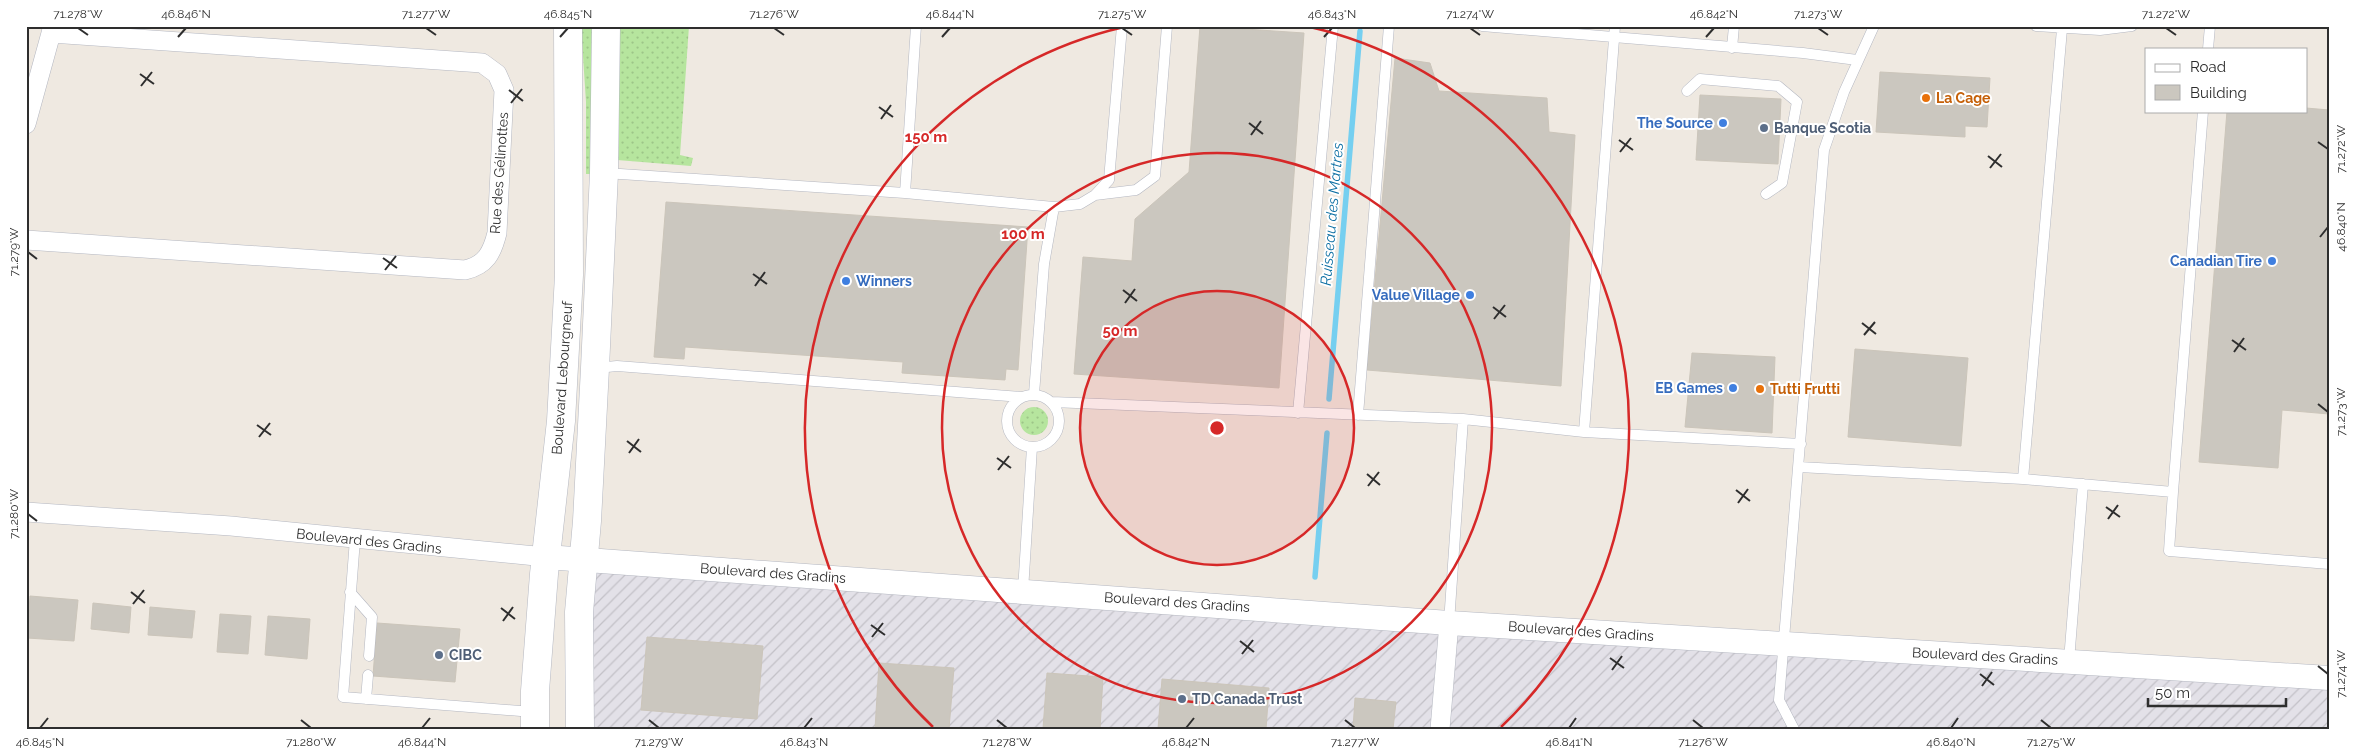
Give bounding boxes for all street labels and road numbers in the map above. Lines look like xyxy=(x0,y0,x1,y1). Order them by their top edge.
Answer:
street label: Rue des Gélinottes xyxy=(487,111,511,234)
street label: Boulevard Lebourgneuf xyxy=(549,299,575,455)
street label: Boulevard des Gradins xyxy=(295,525,443,557)
street label: Boulevard des Gradins xyxy=(700,560,847,586)
street label: Boulevard des Gradins xyxy=(1104,589,1251,615)
street label: Boulevard des Gradins xyxy=(1508,618,1655,644)
street label: Boulevard des Gradins xyxy=(1912,644,2059,668)

